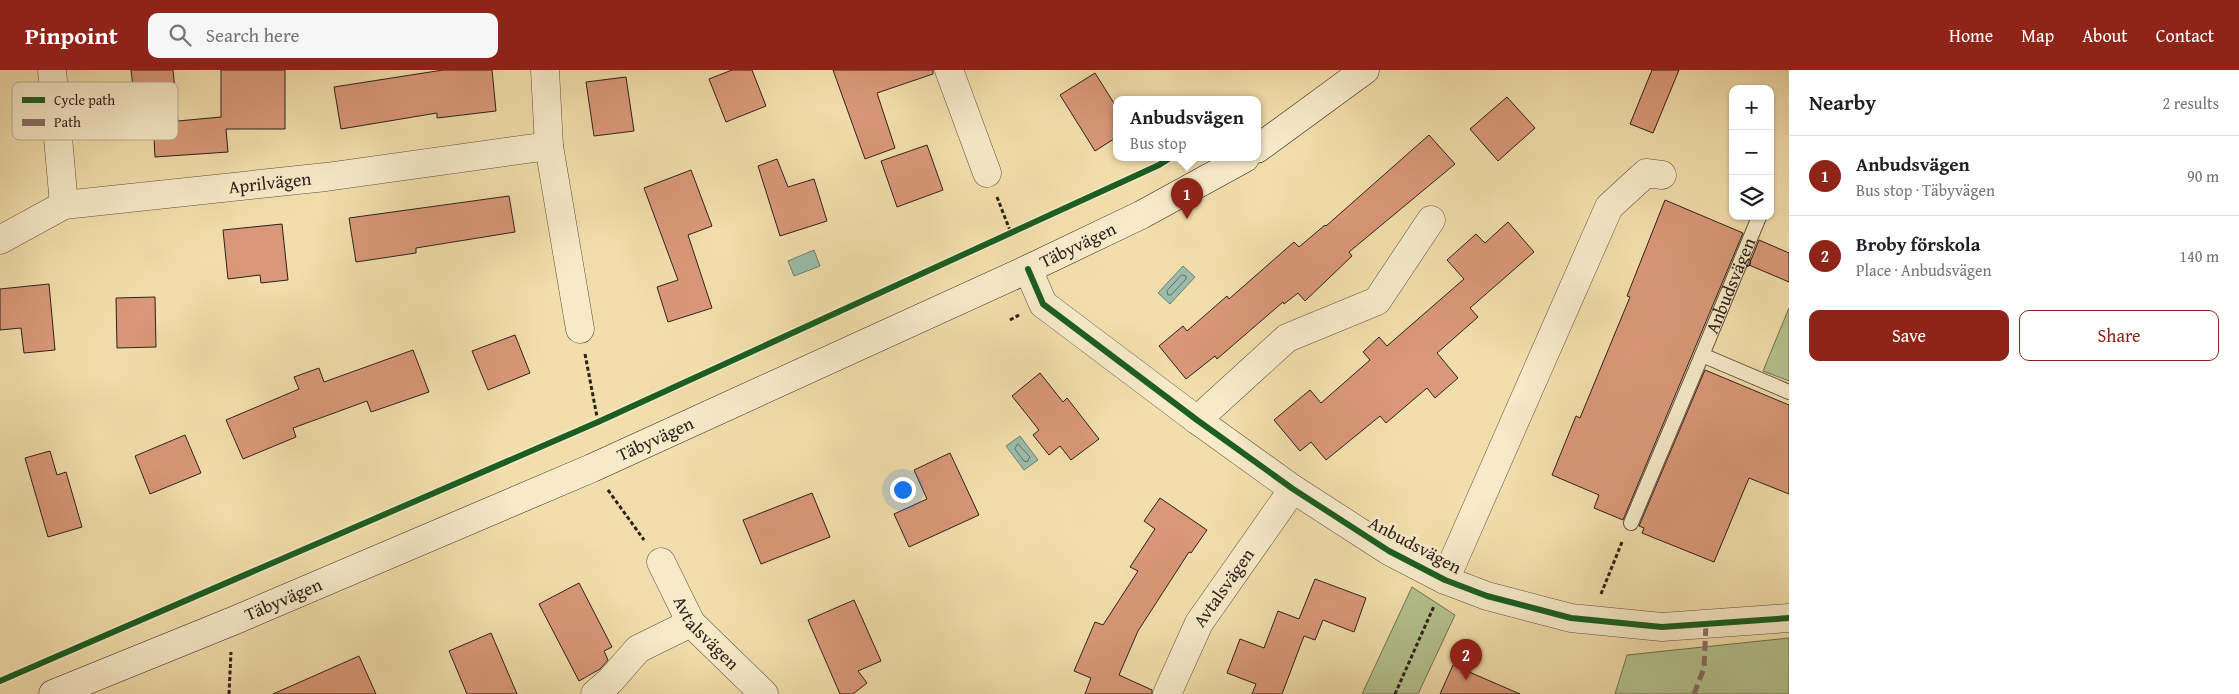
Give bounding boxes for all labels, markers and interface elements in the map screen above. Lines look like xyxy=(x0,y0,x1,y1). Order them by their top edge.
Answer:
search box xyxy=(148,13,498,58)
text: Pinpoint xyxy=(25,18,118,53)
icon: search xyxy=(166,21,194,49)
text: Search here xyxy=(206,21,299,49)
text: Home xyxy=(1949,22,1993,49)
text: Map xyxy=(2021,22,2054,49)
text: About xyxy=(2082,22,2128,49)
text: Contact xyxy=(2156,22,2214,49)
legend xyxy=(12,82,178,140)
map controls xyxy=(1729,85,1774,220)
button: + xyxy=(1729,85,1774,130)
text: Nearby xyxy=(1809,87,1876,118)
text: Cycle path xyxy=(54,90,115,110)
text: 2 results xyxy=(2162,91,2219,115)
popup xyxy=(1113,96,1261,161)
text: Anbudsvägen xyxy=(1130,103,1244,131)
text: Path xyxy=(54,112,81,132)
button: − xyxy=(1729,130,1774,175)
text: Bus stop xyxy=(1130,131,1187,155)
text: Anbudsvägen xyxy=(1856,150,1970,178)
text: 1 xyxy=(1821,164,1829,188)
text: 90 m xyxy=(2187,164,2219,188)
street label: Aprilvägen xyxy=(227,165,313,200)
button: layers xyxy=(1729,175,1774,220)
pin: 1 xyxy=(1171,178,1203,219)
text: Bus stop · Täbyvägen xyxy=(1856,178,1995,202)
street label: Täbyvägen xyxy=(1035,215,1120,275)
text: Broby förskola xyxy=(1856,230,1980,258)
street label: Anbudsvägen xyxy=(1698,233,1762,338)
text: 2 xyxy=(1821,244,1829,268)
text: 140 m xyxy=(2179,244,2219,268)
text: Place · Anbudsvägen xyxy=(1856,258,1991,282)
button: Save xyxy=(1809,310,2009,361)
button: Share xyxy=(2019,310,2219,361)
street label: Täbyvägen xyxy=(612,409,698,468)
your location xyxy=(890,477,916,503)
street label: Anbudsvägen xyxy=(1364,509,1467,580)
street label: Avtalsvägen xyxy=(1186,542,1261,632)
street label: Täbyvägen xyxy=(240,571,326,628)
street label: Avtalsvägen xyxy=(667,591,746,676)
pin: 2 xyxy=(1450,639,1482,680)

